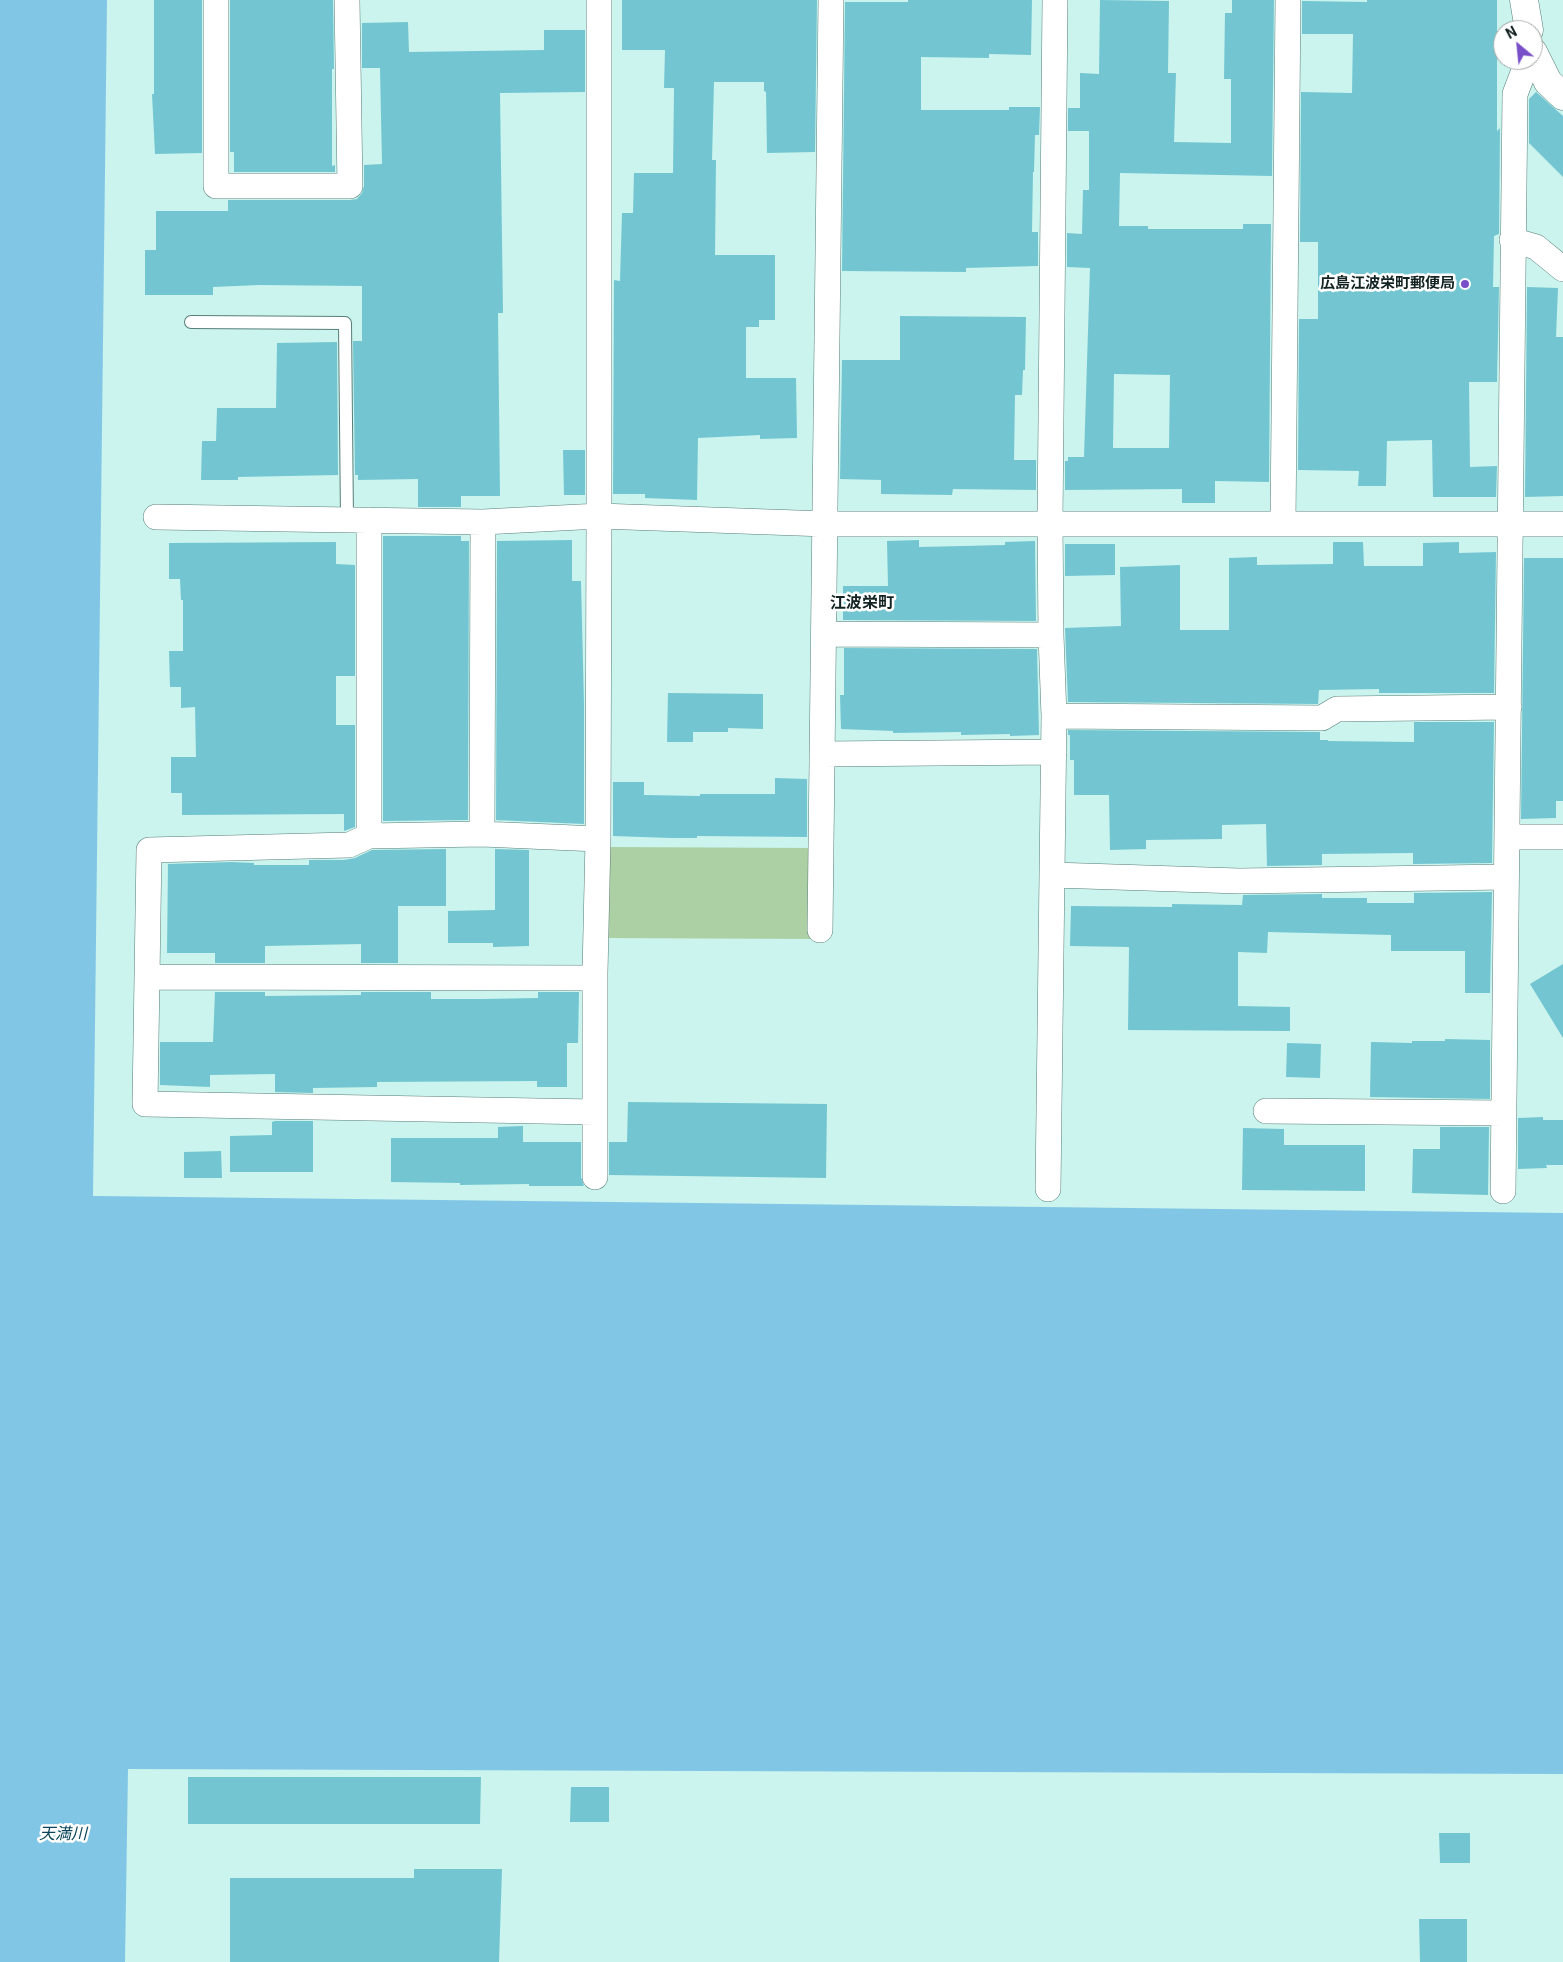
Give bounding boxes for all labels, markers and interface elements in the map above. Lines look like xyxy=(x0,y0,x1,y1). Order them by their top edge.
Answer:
north arrow xyxy=(1493,20,1543,70)
text: N xyxy=(1503,23,1520,42)
place label: 広島江波栄町郵便局 xyxy=(1320,275,1455,293)
marker: 広島江波栄町郵便局 xyxy=(1459,278,1471,290)
district label: 江波栄町 xyxy=(830,594,894,614)
water label: 天満川 xyxy=(39,1825,87,1845)

